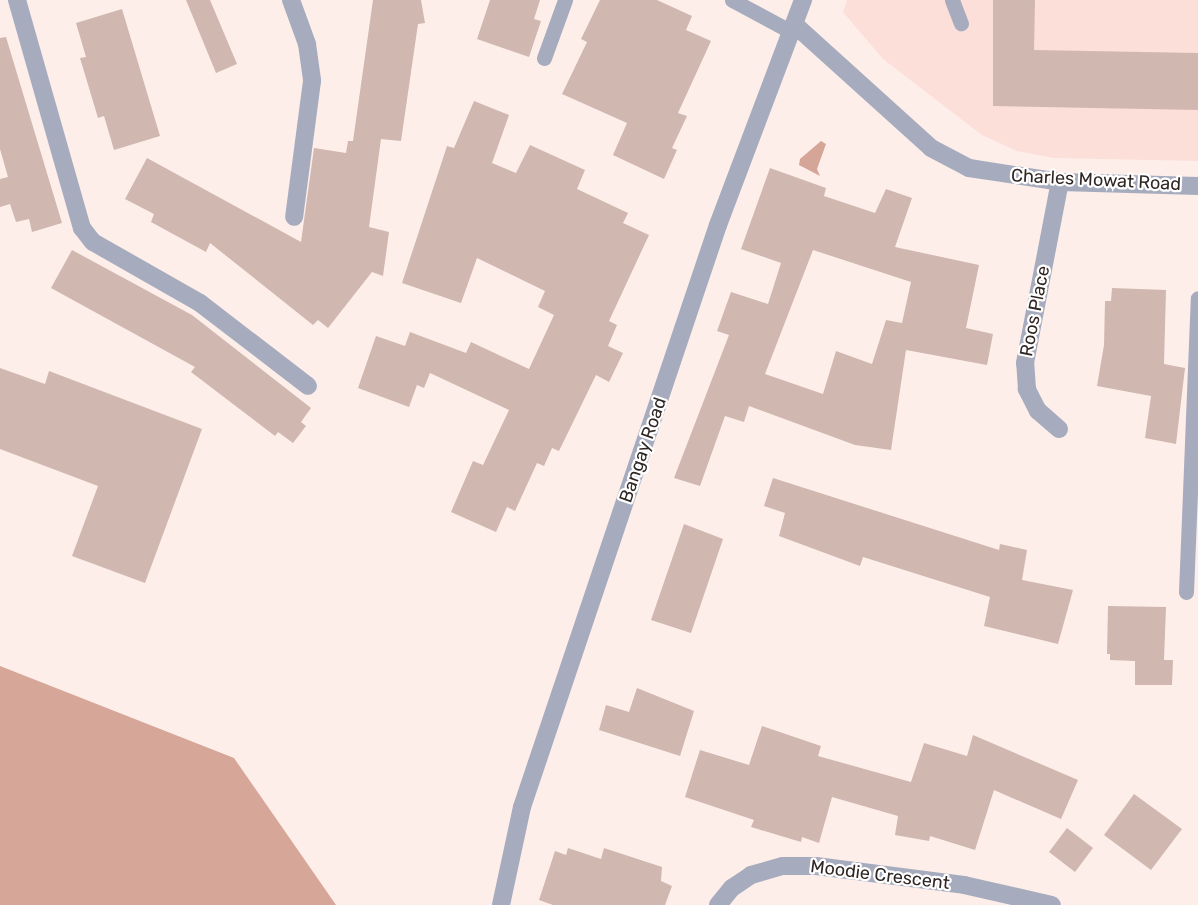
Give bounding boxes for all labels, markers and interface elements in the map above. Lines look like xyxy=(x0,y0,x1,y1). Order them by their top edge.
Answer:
street label: Charles Mowat Road xyxy=(1010,165,1182,195)
street label: Roos Place xyxy=(1016,264,1054,358)
street label: Bangay Road xyxy=(615,394,671,506)
street label: Moodie Crescent xyxy=(809,856,951,894)

